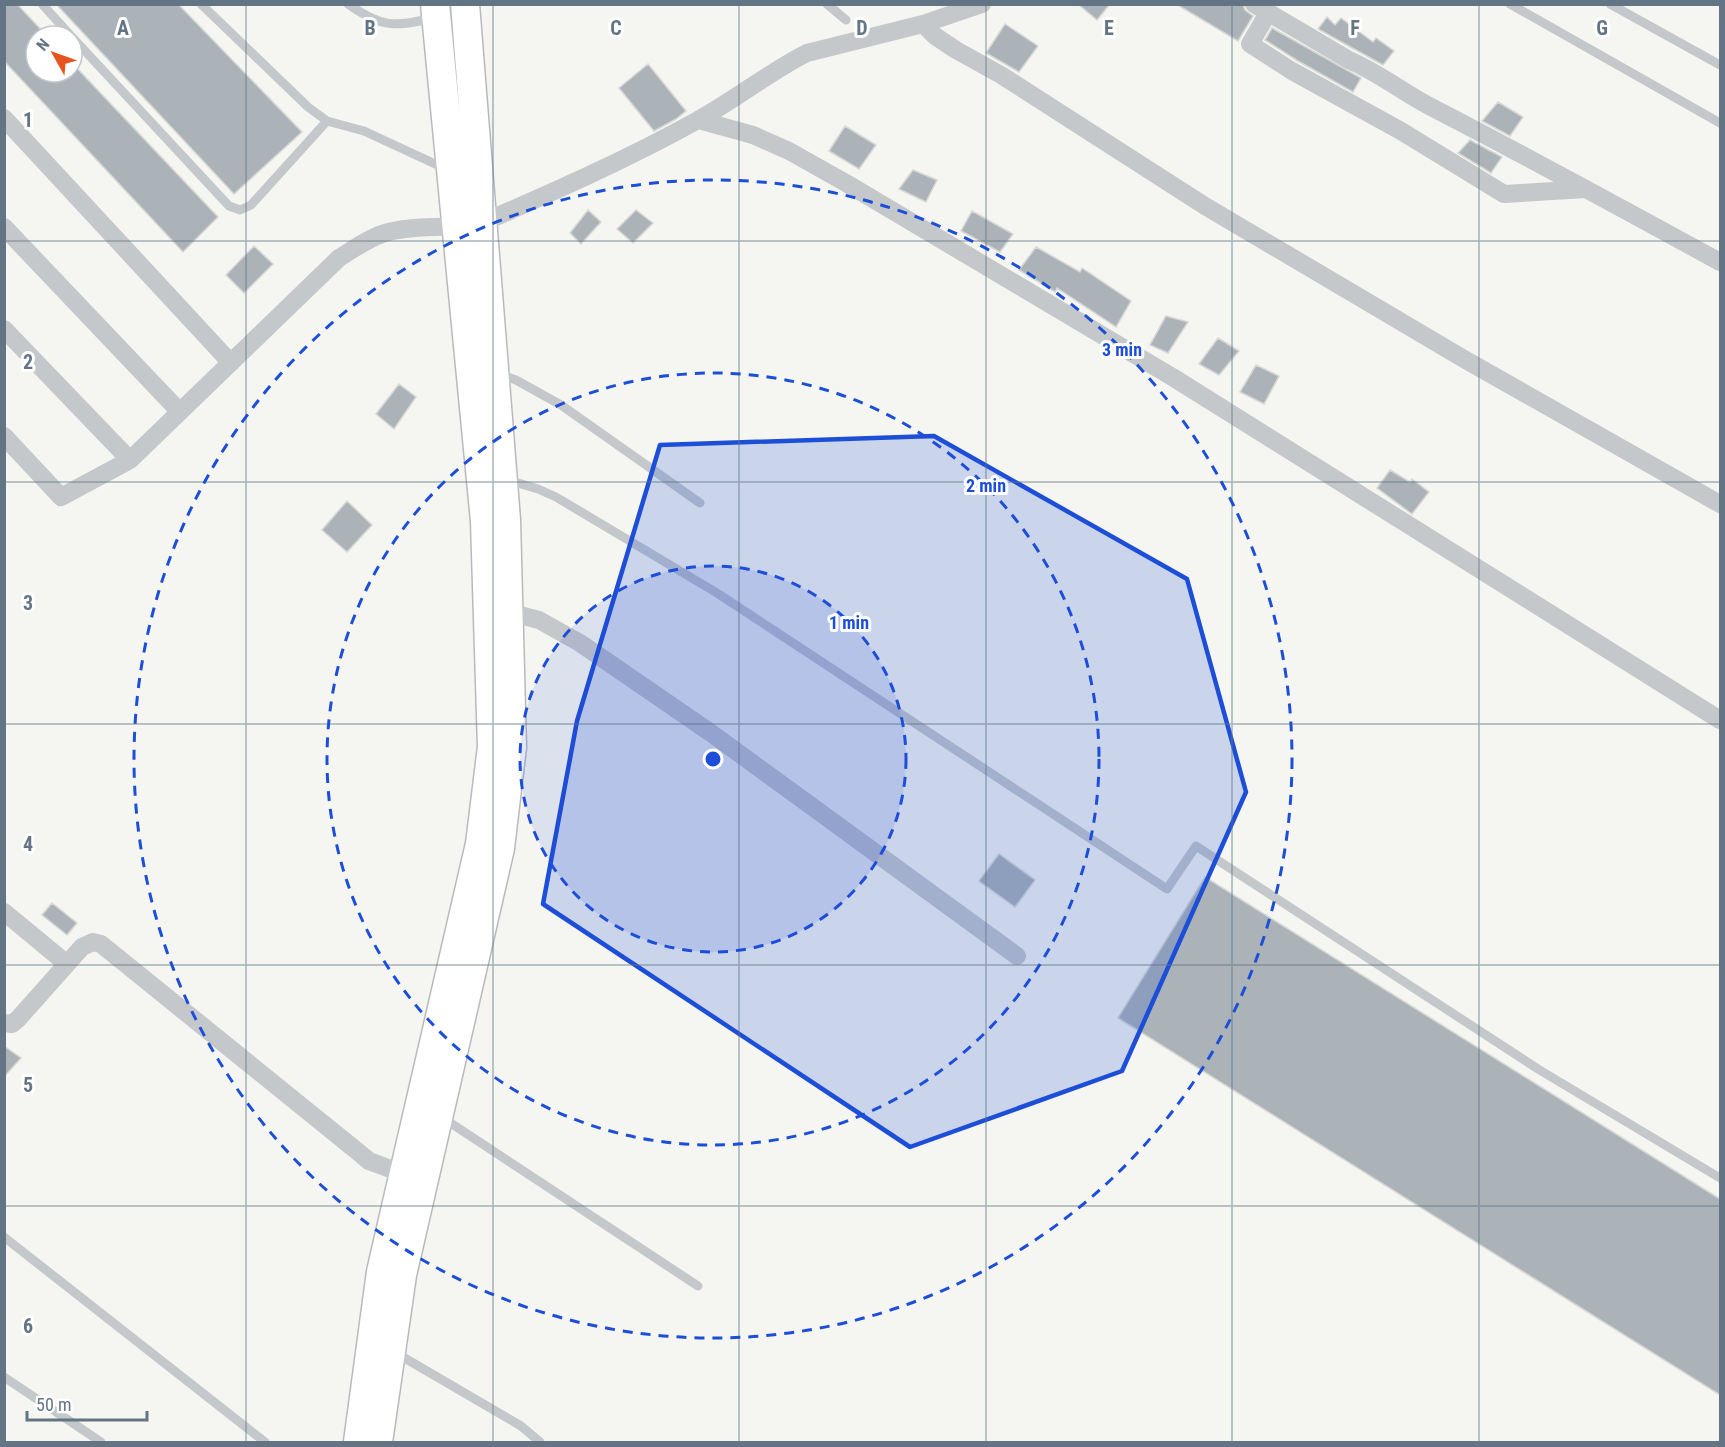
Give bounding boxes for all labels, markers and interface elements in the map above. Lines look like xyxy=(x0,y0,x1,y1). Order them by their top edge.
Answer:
text: A xyxy=(117,16,129,40)
text: B xyxy=(364,16,376,40)
text: C xyxy=(610,16,622,40)
text: D xyxy=(856,16,868,40)
text: E xyxy=(1104,16,1114,40)
text: F xyxy=(1350,16,1360,40)
text: G xyxy=(1596,16,1608,40)
north arrow xyxy=(24,24,84,84)
text: N xyxy=(32,35,53,55)
text: 1 xyxy=(23,108,33,132)
text: 3 min xyxy=(1102,339,1142,360)
text: 2 xyxy=(23,350,33,374)
text: 2 min xyxy=(966,475,1006,496)
text: 3 xyxy=(23,591,33,615)
text: 1 min xyxy=(829,612,869,633)
centre of rings xyxy=(703,749,723,769)
text: 4 xyxy=(23,832,33,856)
text: 5 xyxy=(23,1073,33,1097)
text: 6 xyxy=(23,1314,33,1338)
scale bar xyxy=(27,1384,147,1422)
text: 50 m xyxy=(36,1394,71,1415)

